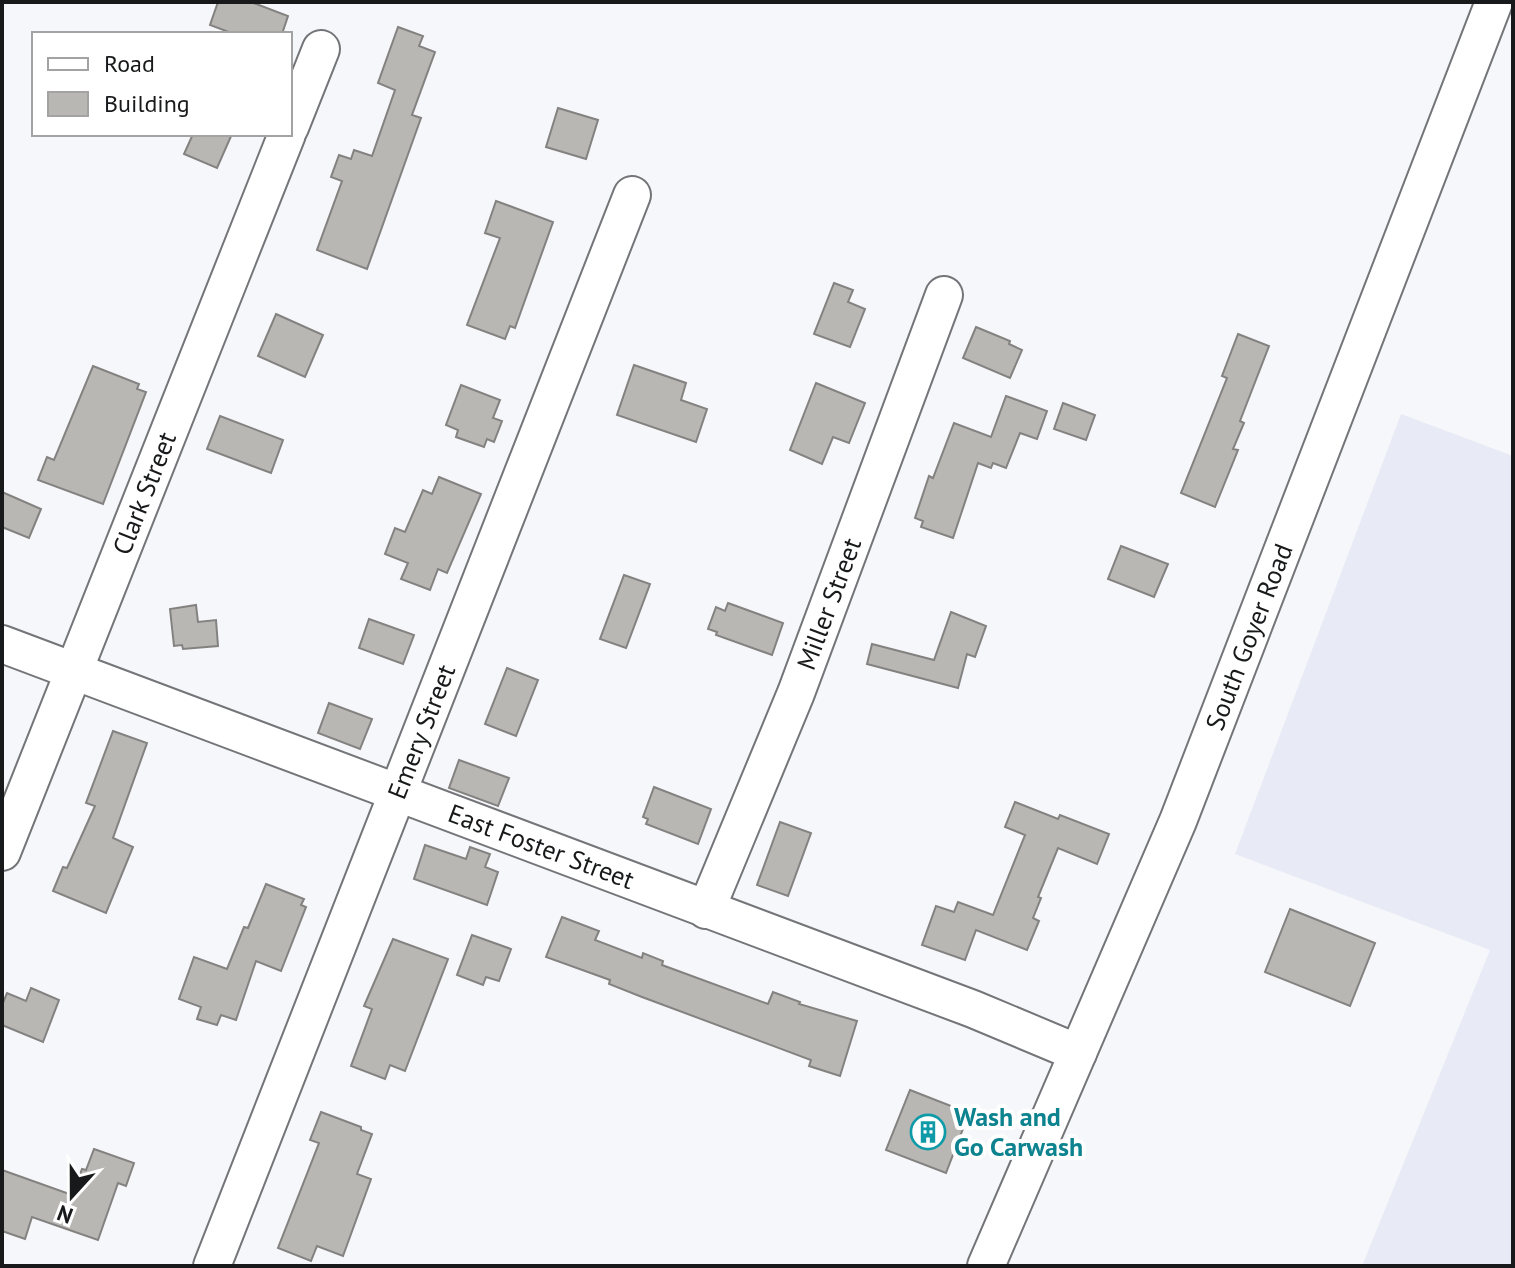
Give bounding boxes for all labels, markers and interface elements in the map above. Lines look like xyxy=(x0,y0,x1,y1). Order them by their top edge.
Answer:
legend xyxy=(32,32,292,136)
text: Road xyxy=(104,48,155,79)
text: Building xyxy=(104,88,190,119)
street label: Clark Street xyxy=(105,427,183,559)
street label: Miller Street xyxy=(789,533,868,674)
street label: South Goyer Road xyxy=(1198,539,1299,735)
street label: Emery Street xyxy=(380,659,462,803)
street label: East Foster Street xyxy=(444,796,639,896)
place label: Wash and Go Carwash xyxy=(954,1100,1083,1163)
building icon: Wash and Go Carwash xyxy=(909,1113,947,1151)
north arrow xyxy=(32,1156,112,1236)
text: N xyxy=(53,1199,77,1230)

